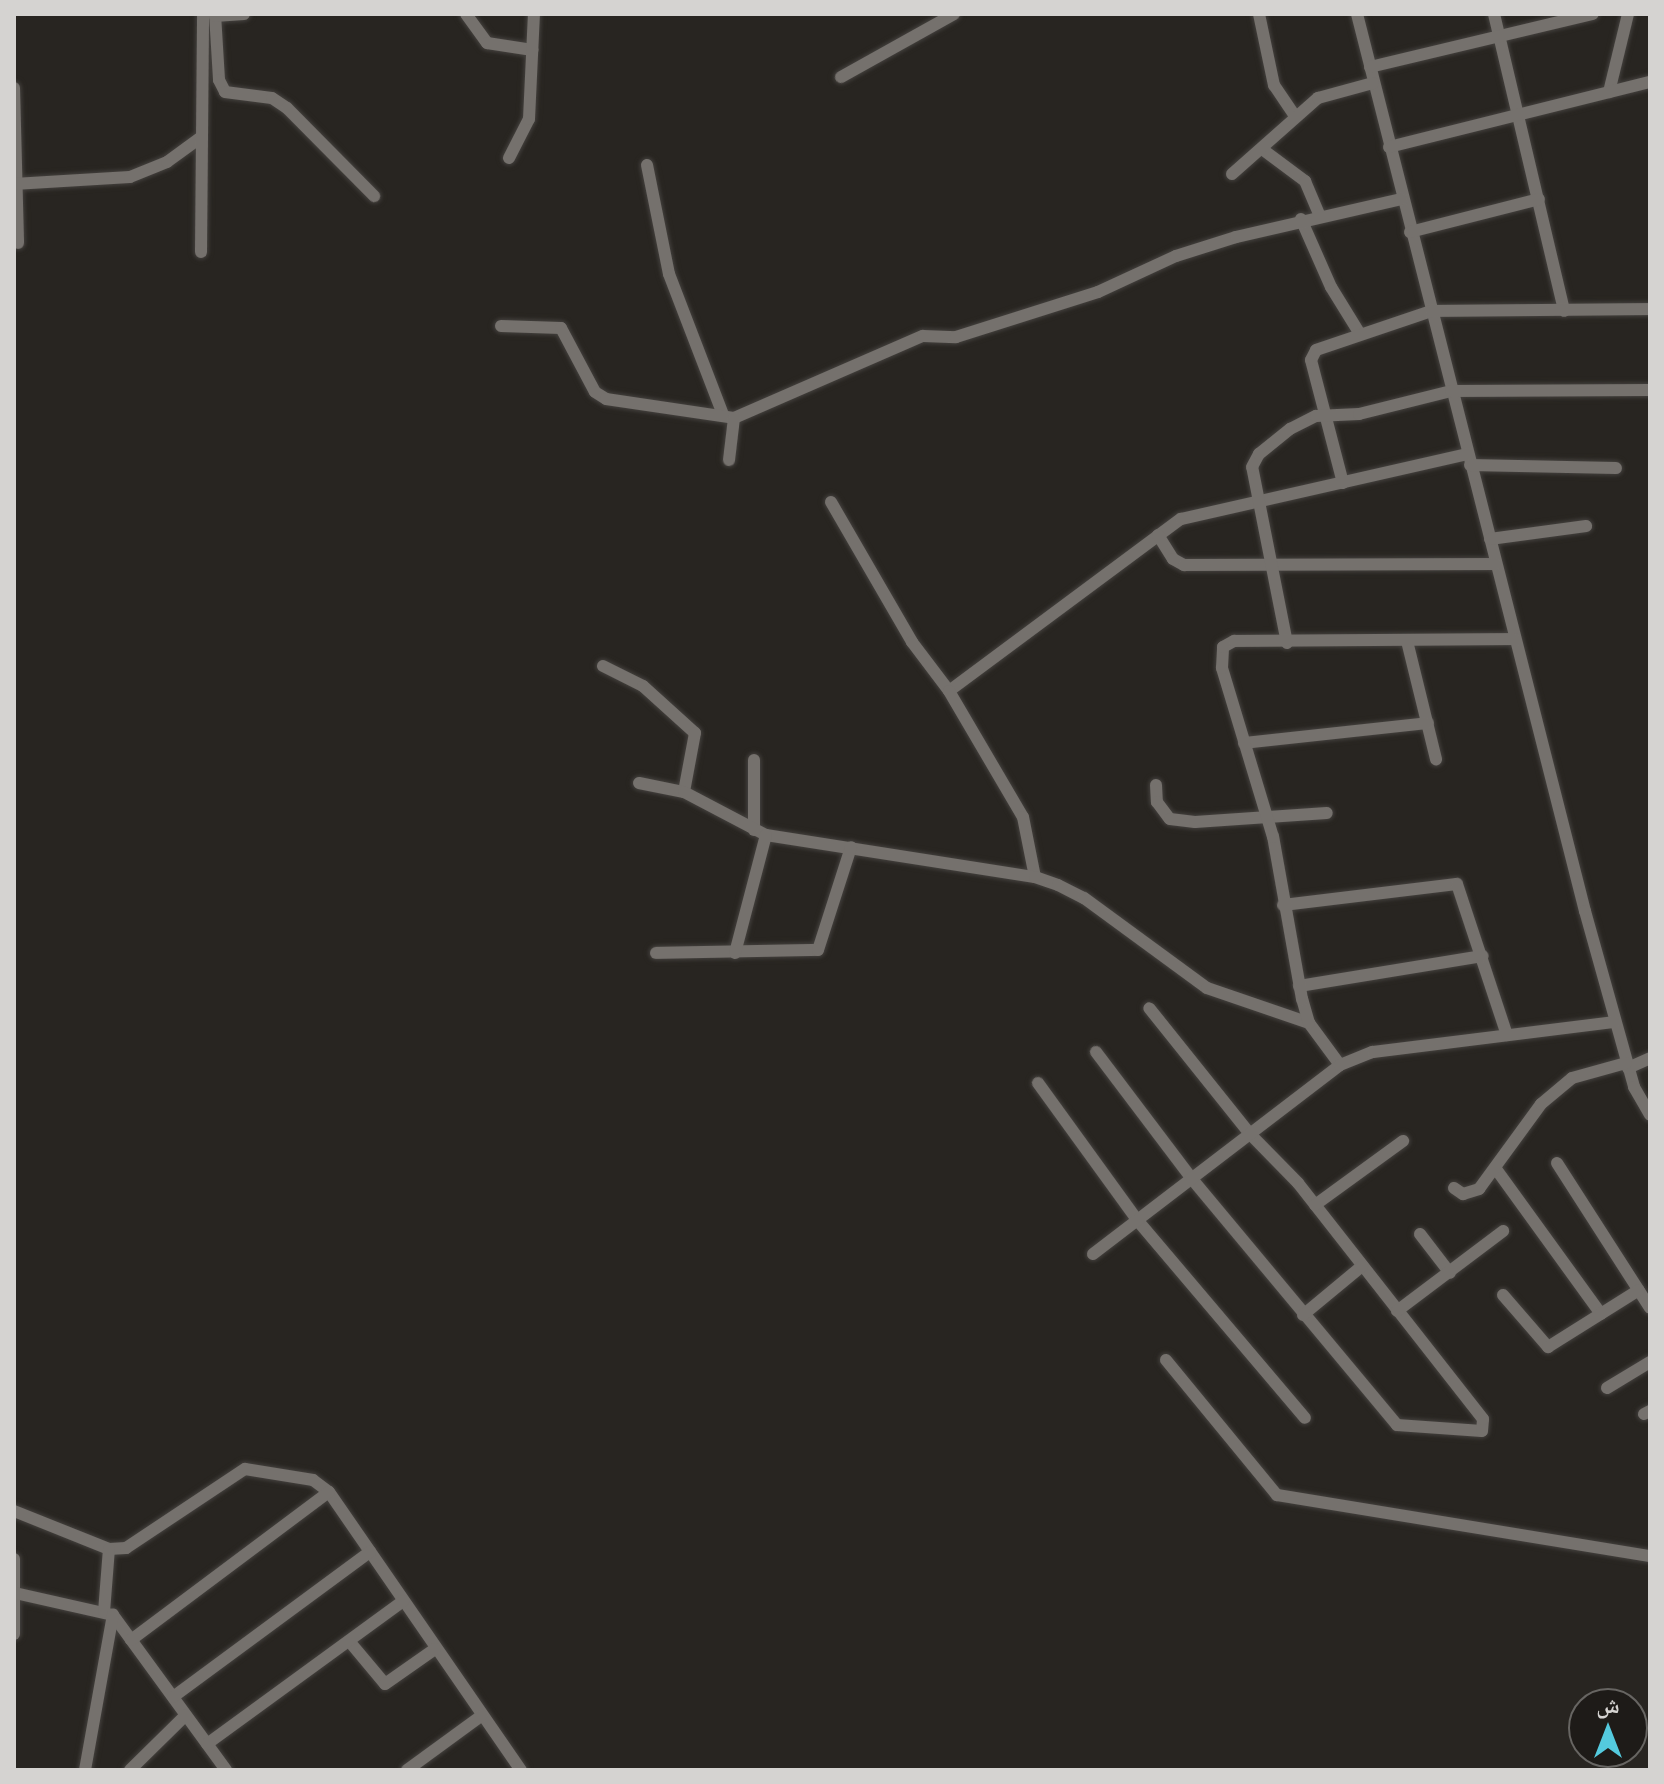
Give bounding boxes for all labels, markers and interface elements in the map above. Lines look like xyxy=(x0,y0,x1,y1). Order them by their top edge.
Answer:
north arrow xyxy=(1568,1688,1648,1768)
text: ش xyxy=(1596,1693,1620,1718)

